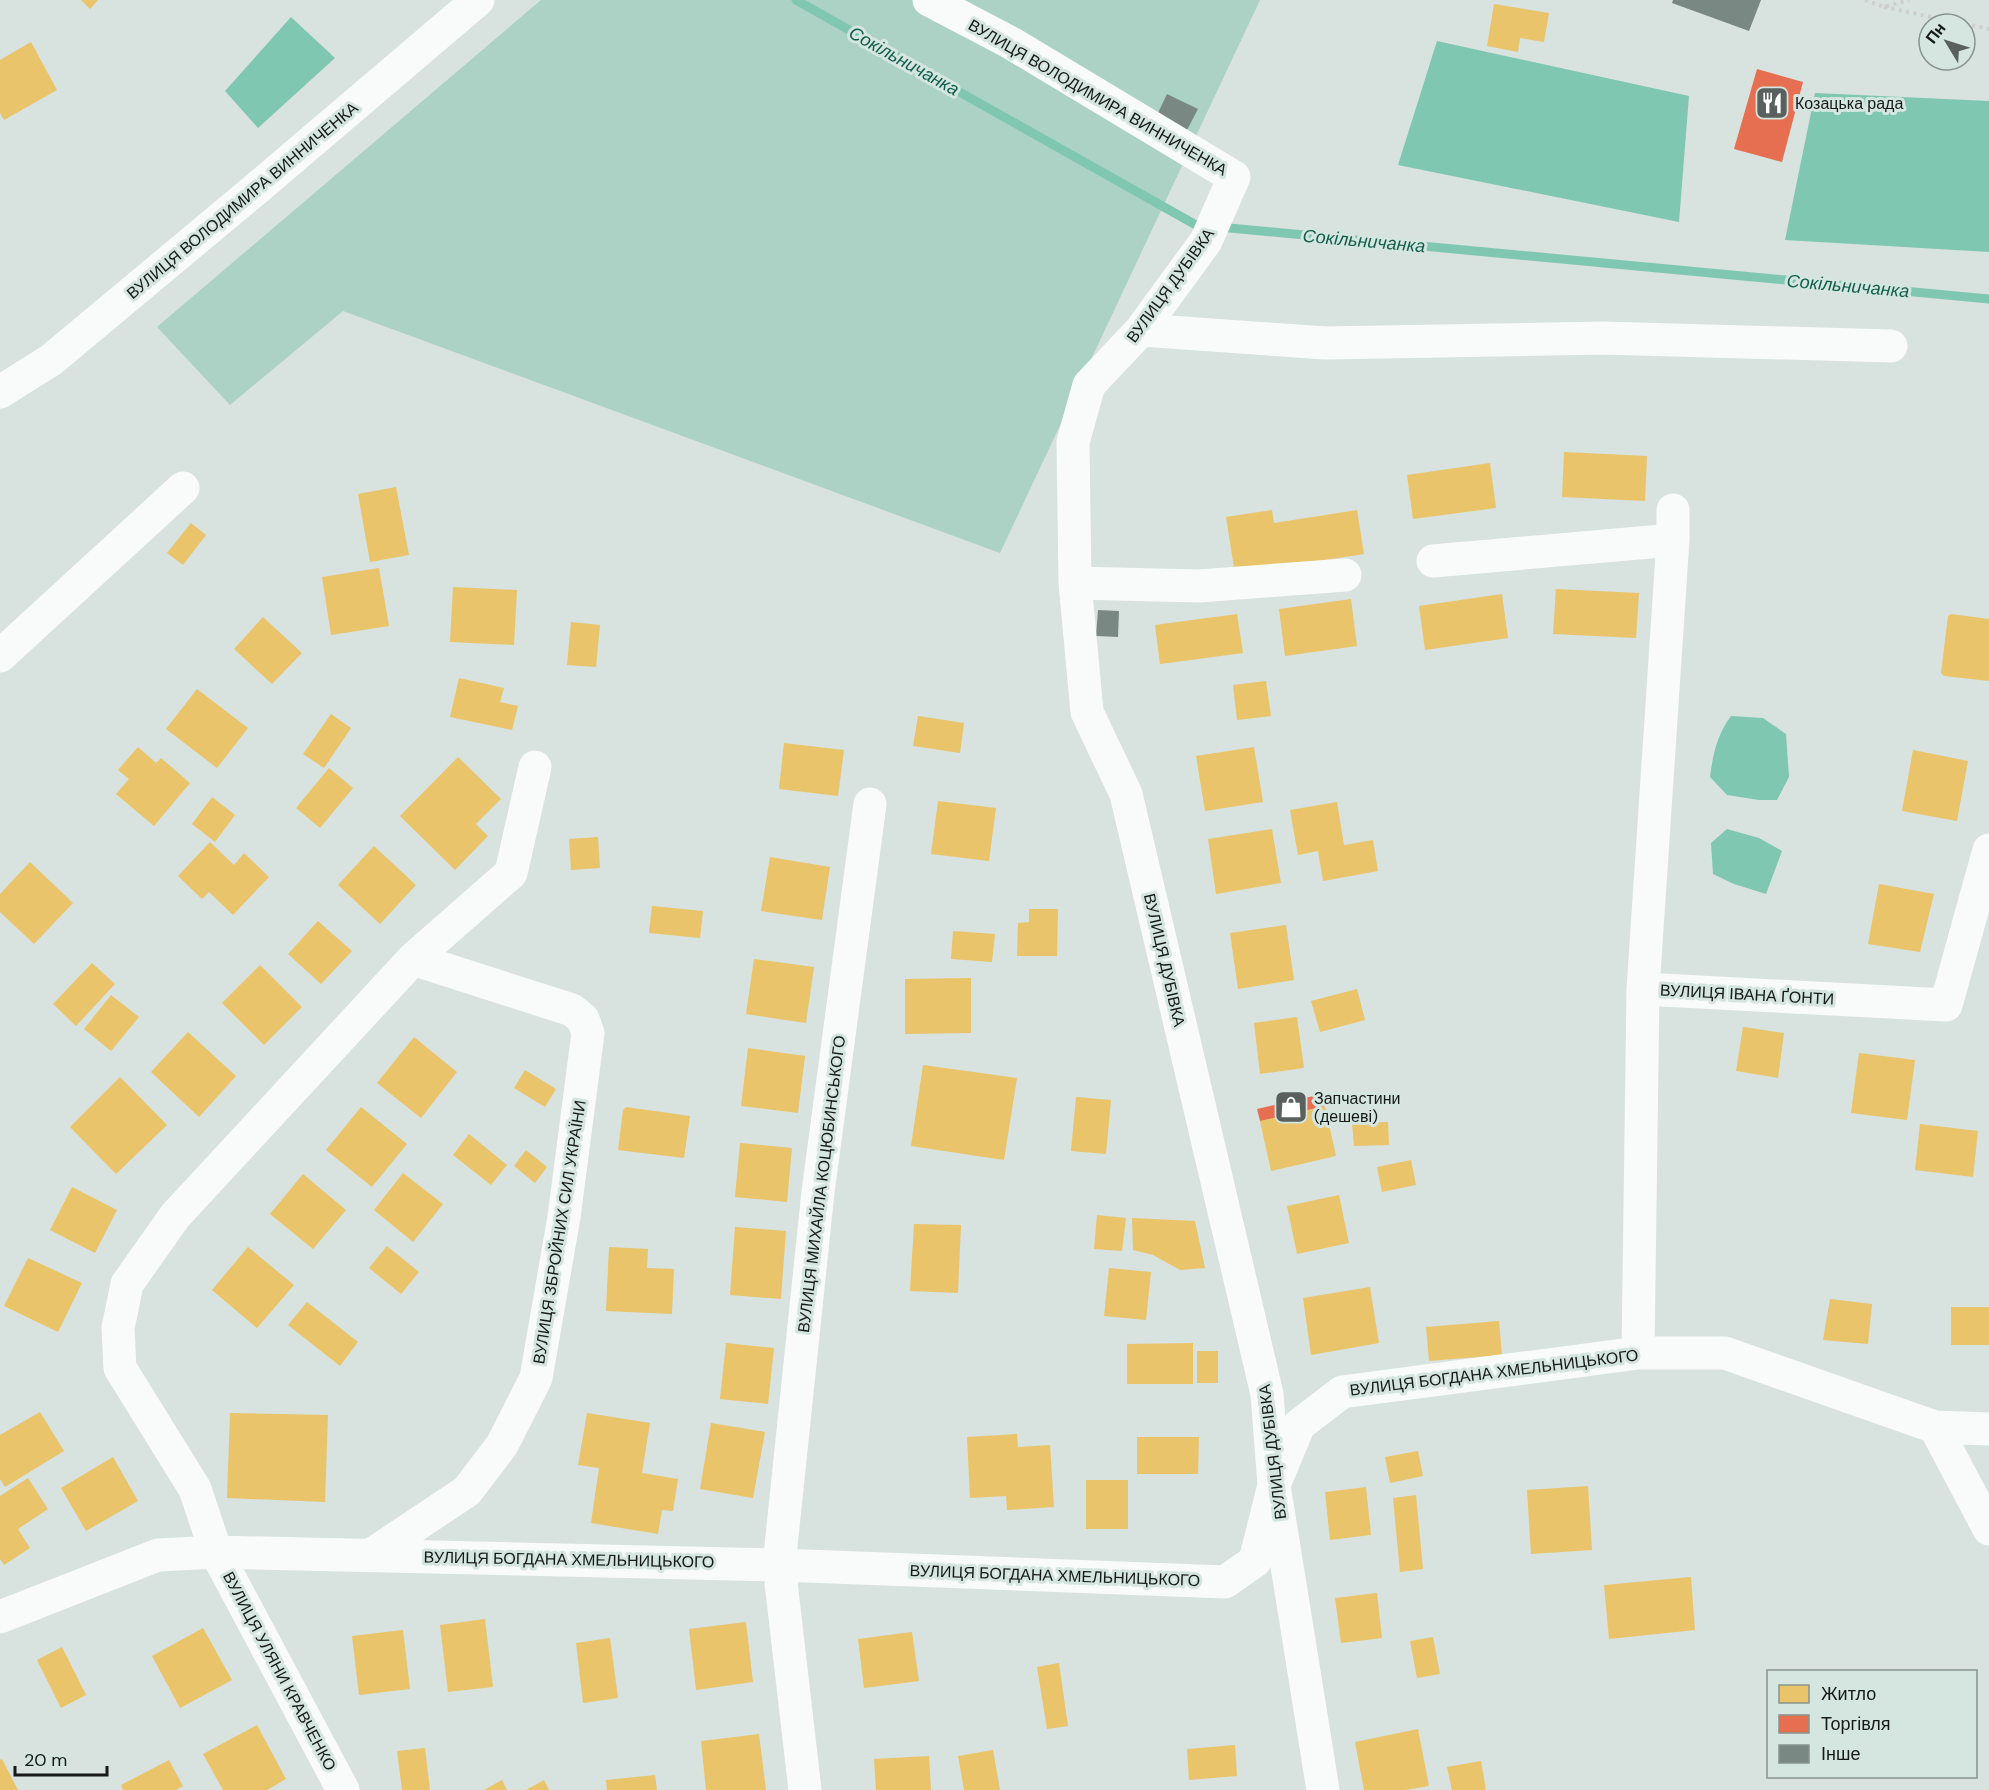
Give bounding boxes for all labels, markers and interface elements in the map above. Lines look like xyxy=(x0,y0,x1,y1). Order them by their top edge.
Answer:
north arrow xyxy=(1917,12,1977,72)
street label: ВУЛИЦЯ ВОЛОДИМИРА ВИННИЧЕНКА xyxy=(964,14,1231,181)
text: Пн xyxy=(1921,18,1950,48)
water label: Сокільничанка xyxy=(844,21,964,101)
restaurant icon: Козацька рада xyxy=(1754,85,1790,121)
place label: Козацька рада xyxy=(1795,93,1903,114)
street label: ВУЛИЦЯ ВОЛОДИМИРА ВИННИЧЕНКА xyxy=(122,97,363,303)
street label: ВУЛИЦЯ ДУБІВКА xyxy=(1122,224,1219,347)
water label: Сокільничанка xyxy=(1302,224,1426,258)
water label: Сокільничанка xyxy=(1786,269,1910,303)
street label: ВУЛИЦЯ ДУБІВКА xyxy=(1139,891,1190,1029)
street label: ВУЛИЦЯ ІВАНА ҐОНТИ xyxy=(1659,979,1835,1010)
street label: ВУЛИЦЯ МИХАЙЛА КОЦЮБИНСЬКОГО xyxy=(793,1034,850,1334)
place label: Запчастини (дешеві) xyxy=(1314,1088,1401,1127)
shop icon: Запчастини (дешеві) xyxy=(1273,1089,1309,1125)
street label: ВУЛИЦЯ ЗБРОЙНИХ СИЛ УКРАЇНИ xyxy=(528,1099,591,1366)
street label: ВУЛИЦЯ БОГДАНА ХМЕЛЬНИЦЬКОГО xyxy=(1349,1344,1640,1401)
street label: ВУЛИЦЯ ДУБІВКА xyxy=(1254,1383,1291,1521)
street label: ВУЛИЦЯ БОГДАНА ХМЕЛЬНИЦЬКОГО xyxy=(424,1546,714,1573)
street label: ВУЛИЦЯ БОГДАНА ХМЕЛЬНИЦЬКОГО xyxy=(909,1560,1201,1591)
street label: ВУЛИЦЯ УЛЯНИ КРАВЧЕНКО xyxy=(218,1568,341,1774)
legend xyxy=(1767,1670,1977,1778)
text: Житло xyxy=(1821,1682,1876,1706)
text: Торгівля xyxy=(1821,1712,1891,1736)
scale bar xyxy=(15,1739,106,1777)
text: Інше xyxy=(1821,1742,1860,1766)
text: 20 m xyxy=(24,1748,67,1772)

